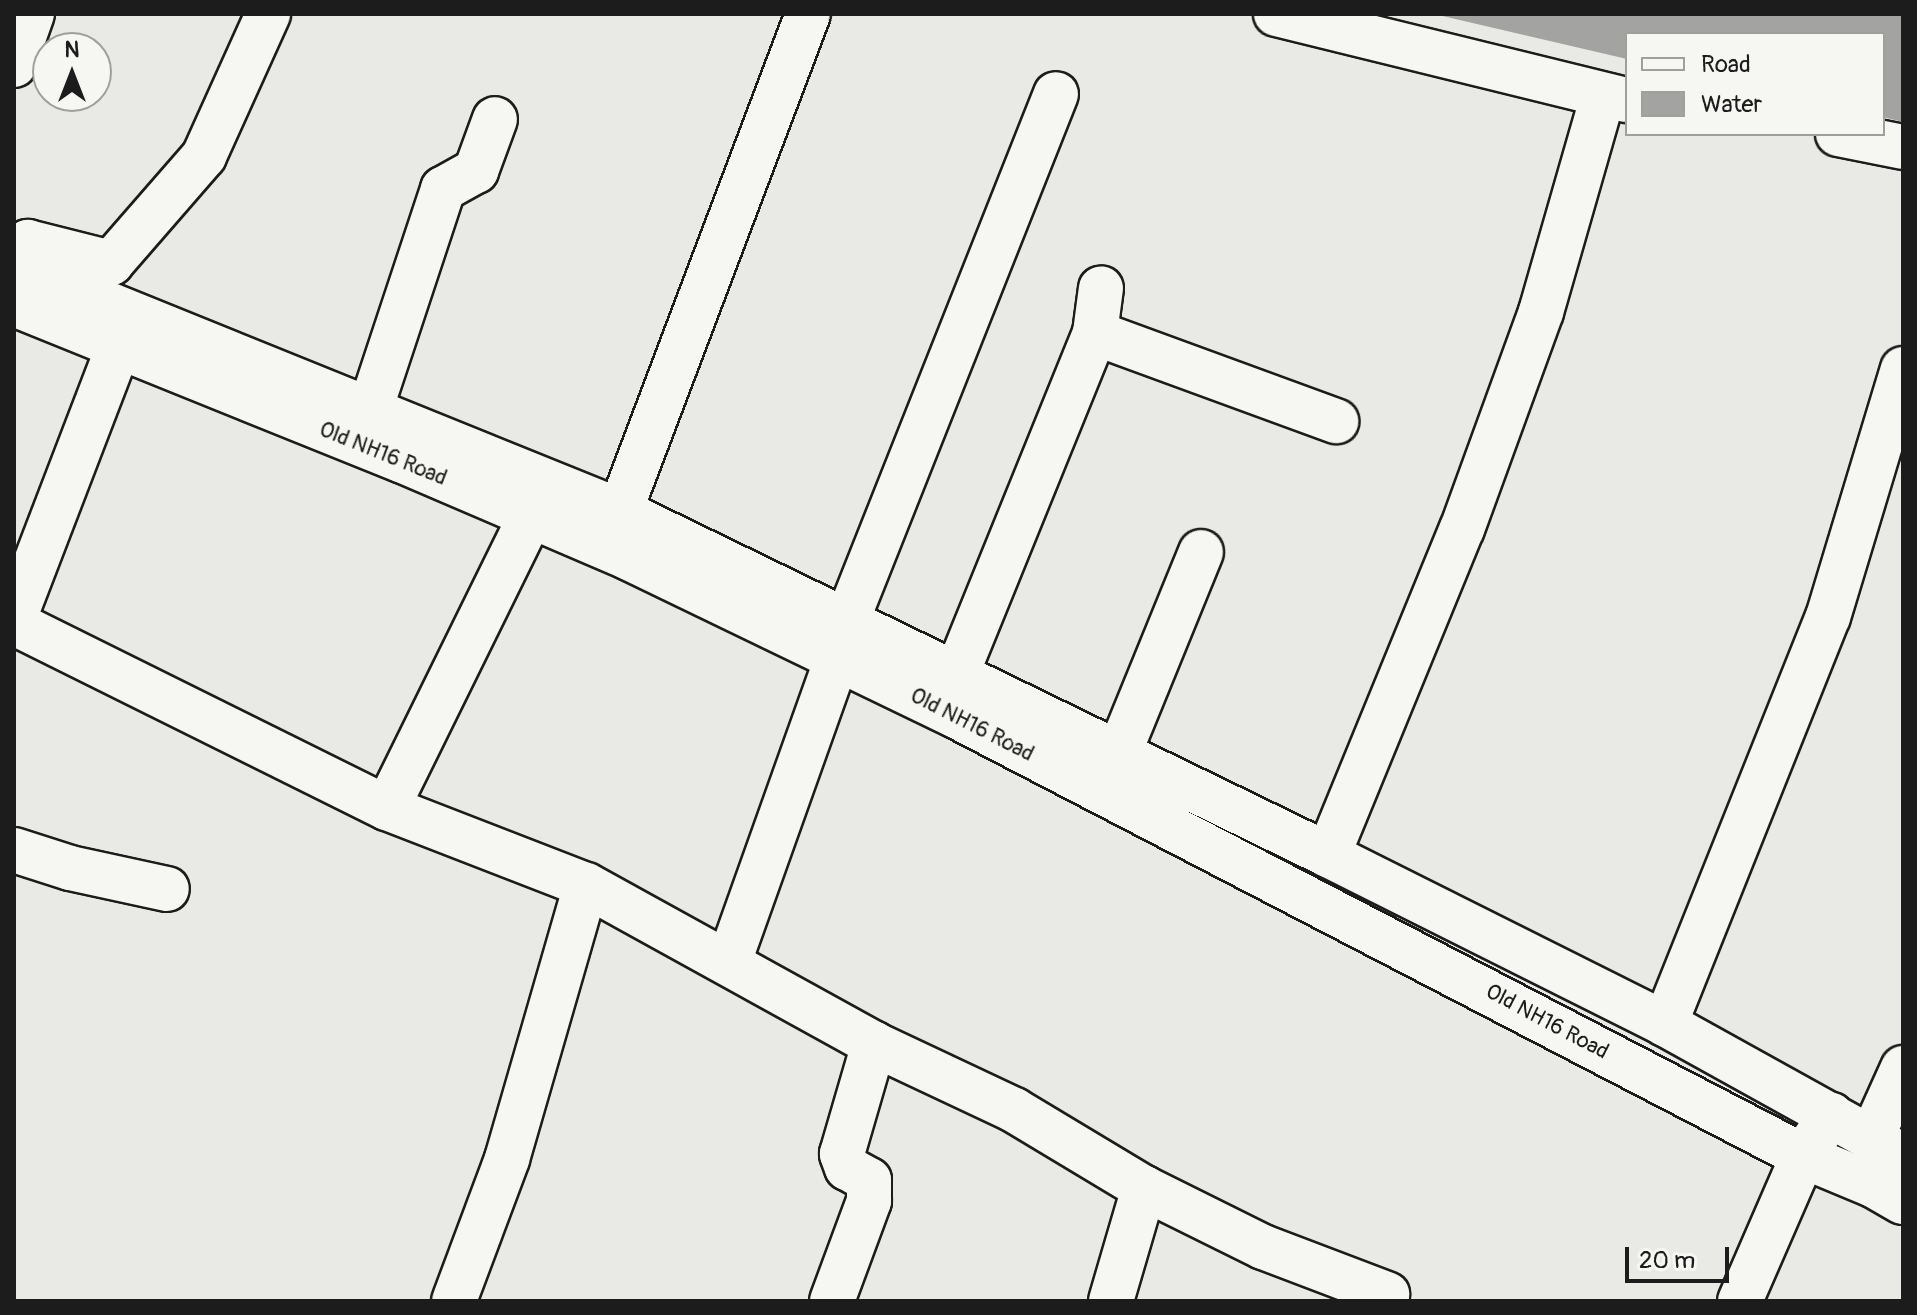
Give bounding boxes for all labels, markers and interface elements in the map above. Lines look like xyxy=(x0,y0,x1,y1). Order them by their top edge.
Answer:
north arrow xyxy=(32,32,112,112)
legend xyxy=(1625,32,1885,136)
text: N xyxy=(65,36,79,64)
text: Road xyxy=(1701,50,1751,79)
text: Water xyxy=(1701,90,1762,119)
street label: Old NH16 Road xyxy=(315,416,451,492)
street label: Old NH16 Road xyxy=(906,683,1038,767)
street label: Old NH16 Road xyxy=(1481,979,1613,1065)
scale bar xyxy=(1629,1231,1733,1281)
text: 20 m xyxy=(1639,1246,1695,1275)

